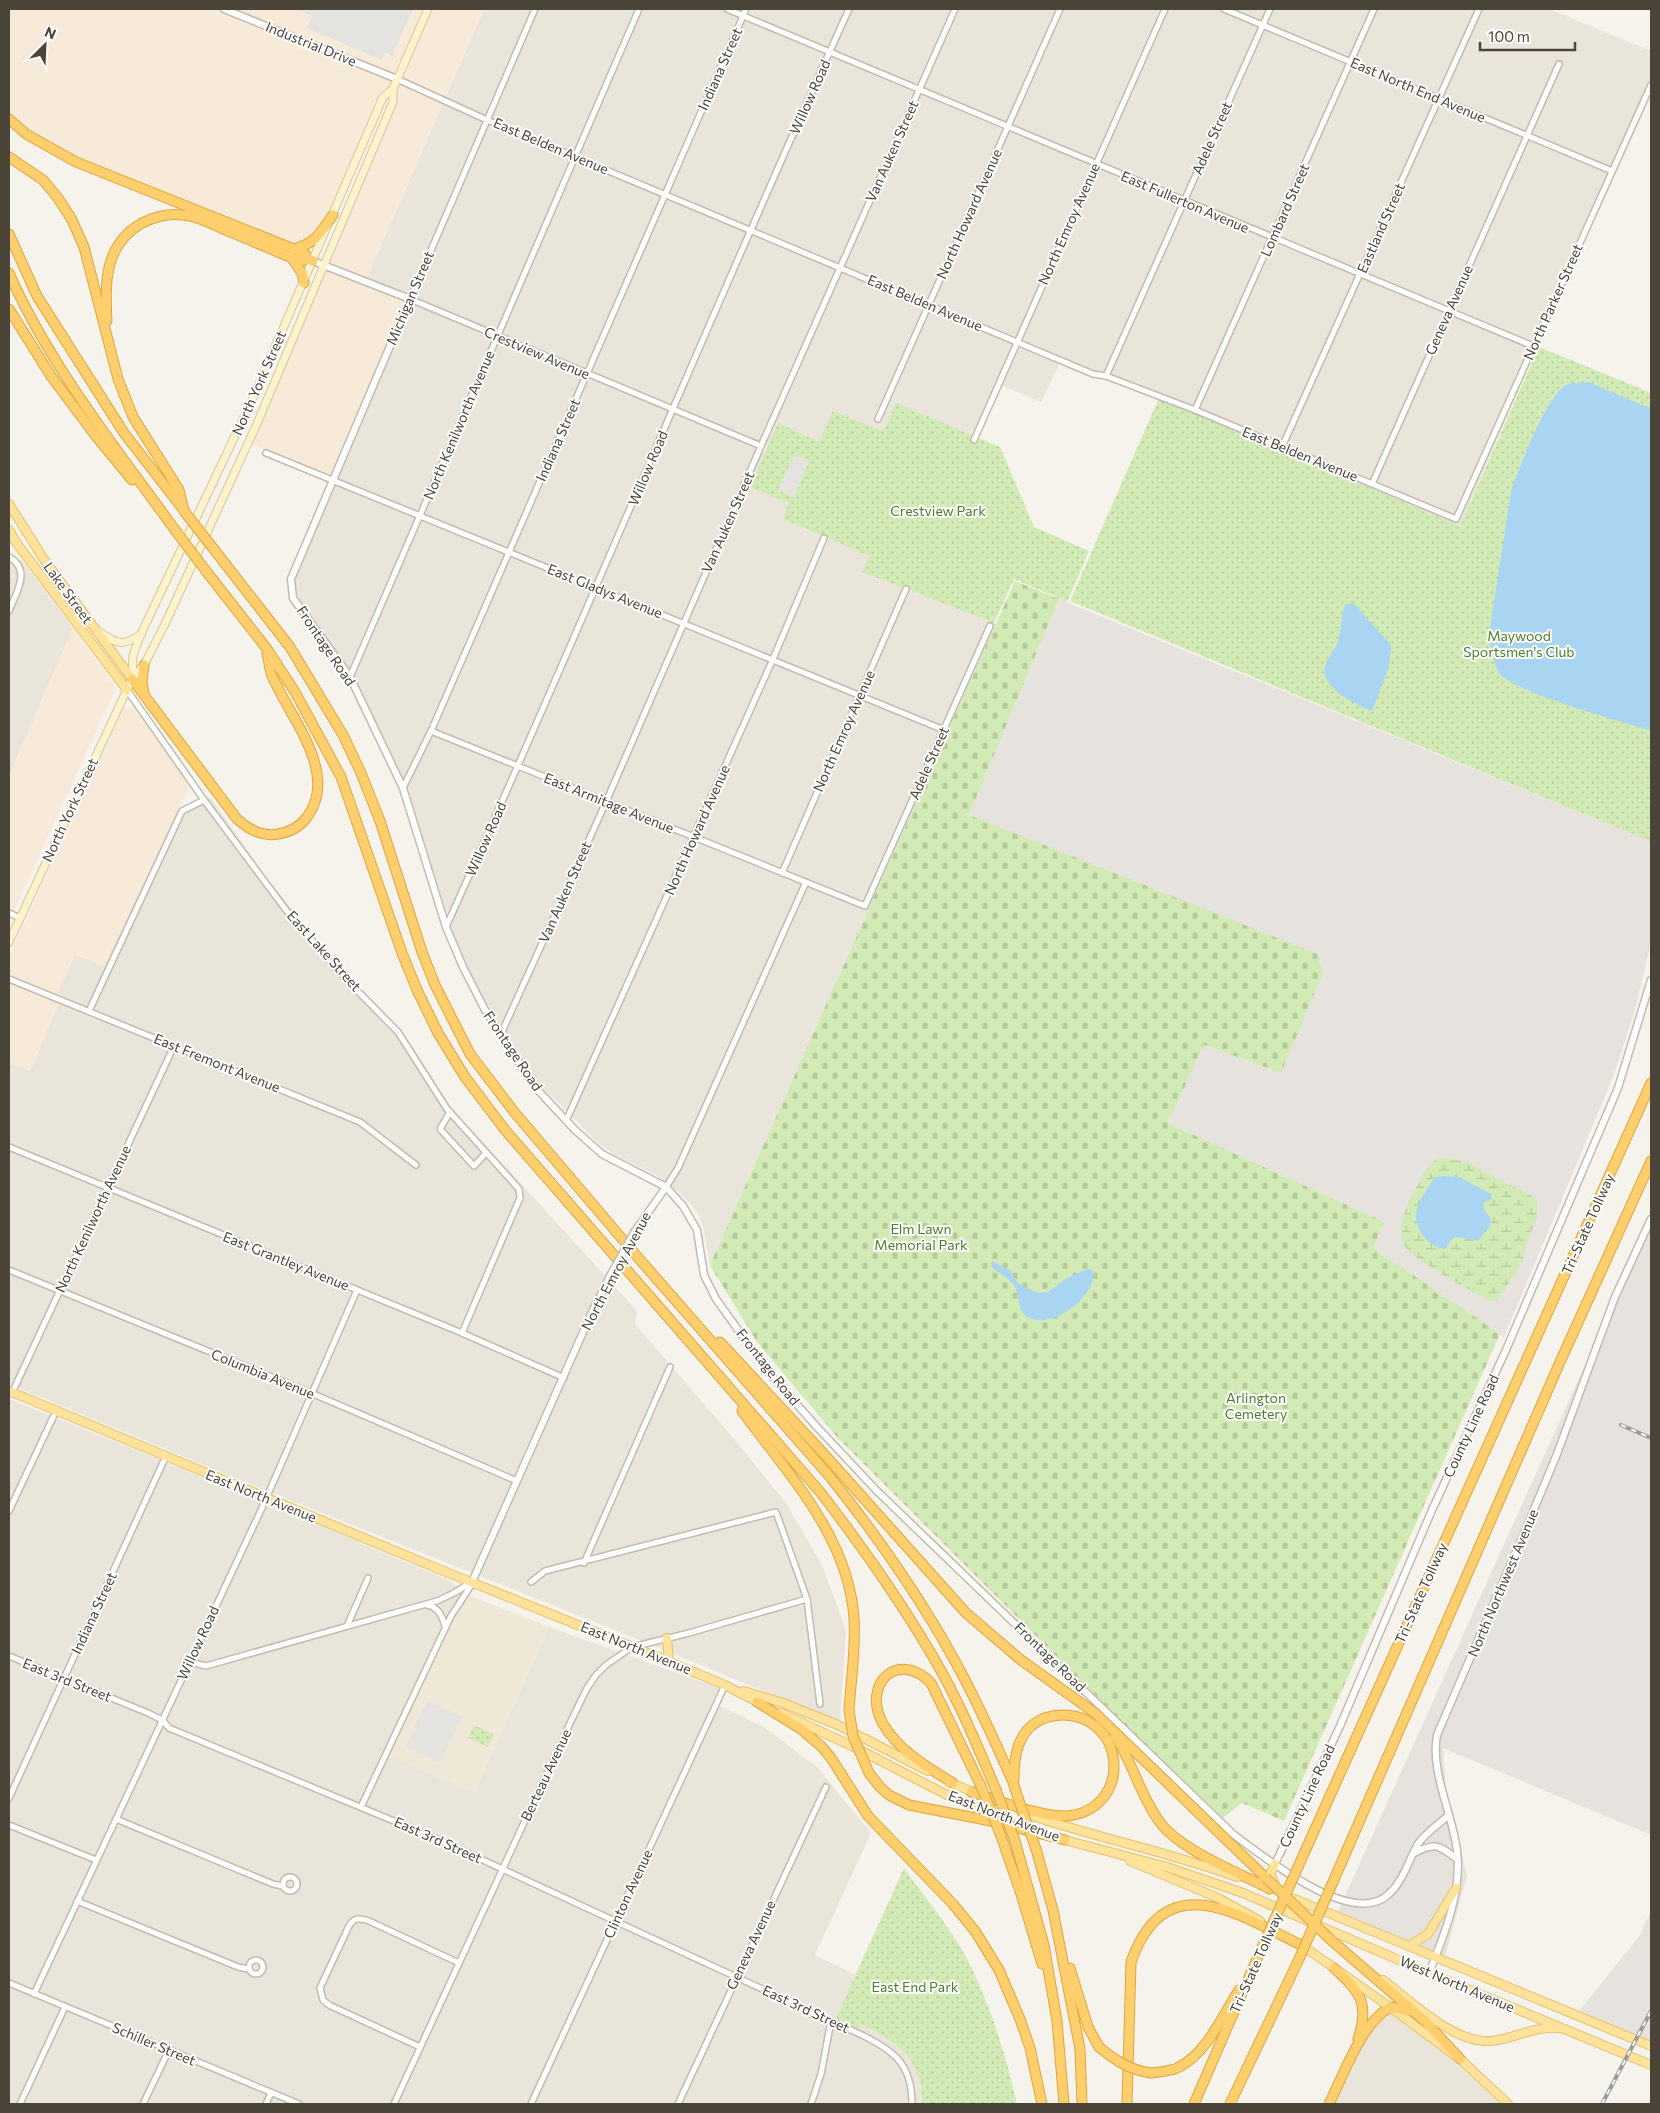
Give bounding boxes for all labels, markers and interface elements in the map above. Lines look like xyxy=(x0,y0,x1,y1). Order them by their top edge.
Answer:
street label: Industrial Drive xyxy=(263,18,359,69)
north arrow xyxy=(20,20,70,70)
scale bar xyxy=(1480,20,1575,52)
text: N xyxy=(42,23,59,43)
street label: Indiana Street xyxy=(694,25,745,113)
text: 100 m xyxy=(1488,27,1530,45)
street label: East North End Avenue xyxy=(1348,53,1488,126)
street label: Willow Road xyxy=(786,57,834,137)
street label: Van Auken Street xyxy=(862,97,922,204)
street label: Adele Street xyxy=(1188,98,1235,177)
street label: East Belden Avenue xyxy=(491,114,611,177)
street label: North Howard Avenue xyxy=(932,146,1005,282)
street label: North Emroy Avenue xyxy=(1034,160,1103,287)
street label: Lombard Street xyxy=(1256,160,1313,259)
street label: East Fullerton Avenue xyxy=(1119,167,1252,236)
street label: Eastland Street xyxy=(1353,180,1408,276)
street label: North Parker Street xyxy=(1519,241,1586,362)
street label: Michigan Street xyxy=(382,248,437,347)
street label: Geneva Avenue xyxy=(1421,262,1476,357)
street label: East Belden Avenue xyxy=(865,271,985,334)
street label: Crestview Avenue xyxy=(482,323,593,382)
street label: North York Street xyxy=(228,328,289,438)
street label: North Kenilworth Avenue xyxy=(419,348,498,502)
street label: Indiana Street xyxy=(532,396,583,484)
street label: East Belden Avenue xyxy=(1240,423,1360,484)
street label: Willow Road xyxy=(624,428,671,508)
street label: Van Auken Street xyxy=(698,468,758,575)
park label: Crestview Park xyxy=(890,502,986,519)
street label: Lake Street xyxy=(40,558,97,627)
street label: East Gladys Avenue xyxy=(545,560,665,621)
street label: Frontage Road xyxy=(293,602,359,689)
park label: Maywood Sportsmen's Club xyxy=(1463,627,1575,660)
street label: North Emroy Avenue xyxy=(809,667,878,794)
street label: Adele Street xyxy=(905,723,952,802)
street label: North York Street xyxy=(38,755,101,864)
street label: North Howard Avenue xyxy=(660,762,733,898)
street label: East Armitage Avenue xyxy=(542,769,677,836)
street label: Willow Road xyxy=(462,799,510,879)
street label: Van Auken Street xyxy=(535,838,595,945)
street label: East Lake Street xyxy=(284,907,365,995)
street label: Frontage Road xyxy=(480,1007,546,1094)
street label: East Fremont Avenue xyxy=(152,1029,283,1096)
street label: North Kenilworth Avenue xyxy=(51,1142,134,1295)
street label: Tri-State Tollway xyxy=(1558,1171,1617,1277)
street label: North Emroy Avenue xyxy=(577,1209,654,1333)
park label: Elm Lawn Memorial Park xyxy=(874,1220,968,1253)
street label: East Grantley Avenue xyxy=(221,1227,352,1294)
street label: Frontage Road xyxy=(733,1325,804,1409)
street label: Columbia Avenue xyxy=(209,1345,317,1402)
street label: County Line Road xyxy=(1439,1372,1502,1480)
park label: Arlington Cemetery xyxy=(1225,1389,1287,1422)
street label: East North Avenue xyxy=(203,1466,319,1526)
street label: North Northwest Avenue xyxy=(1464,1506,1541,1659)
street label: Tri-State Tollway xyxy=(1391,1540,1450,1646)
street label: Indiana Street xyxy=(67,1569,120,1657)
street label: Willow Road xyxy=(173,1603,222,1682)
street label: East North Avenue xyxy=(578,1618,694,1678)
street label: Frontage Road xyxy=(1011,1618,1090,1695)
street label: East 3rd Street xyxy=(20,1654,114,1705)
street label: Berteau Avenue xyxy=(517,1726,574,1823)
street label: County Line Road xyxy=(1275,1742,1338,1850)
street label: East North Avenue xyxy=(946,1786,1062,1845)
street label: East 3rd Street xyxy=(392,1813,485,1867)
street label: Clinton Avenue xyxy=(600,1847,656,1941)
street label: Geneva Avenue xyxy=(722,1897,779,1992)
street label: Tri-State Tollway xyxy=(1226,1910,1285,2016)
street label: West North Avenue xyxy=(1397,1952,1517,2015)
park label: East End Park xyxy=(872,1978,959,1995)
street label: East 3rd Street xyxy=(760,1981,853,2036)
street label: Schiller Street xyxy=(110,2018,199,2069)

